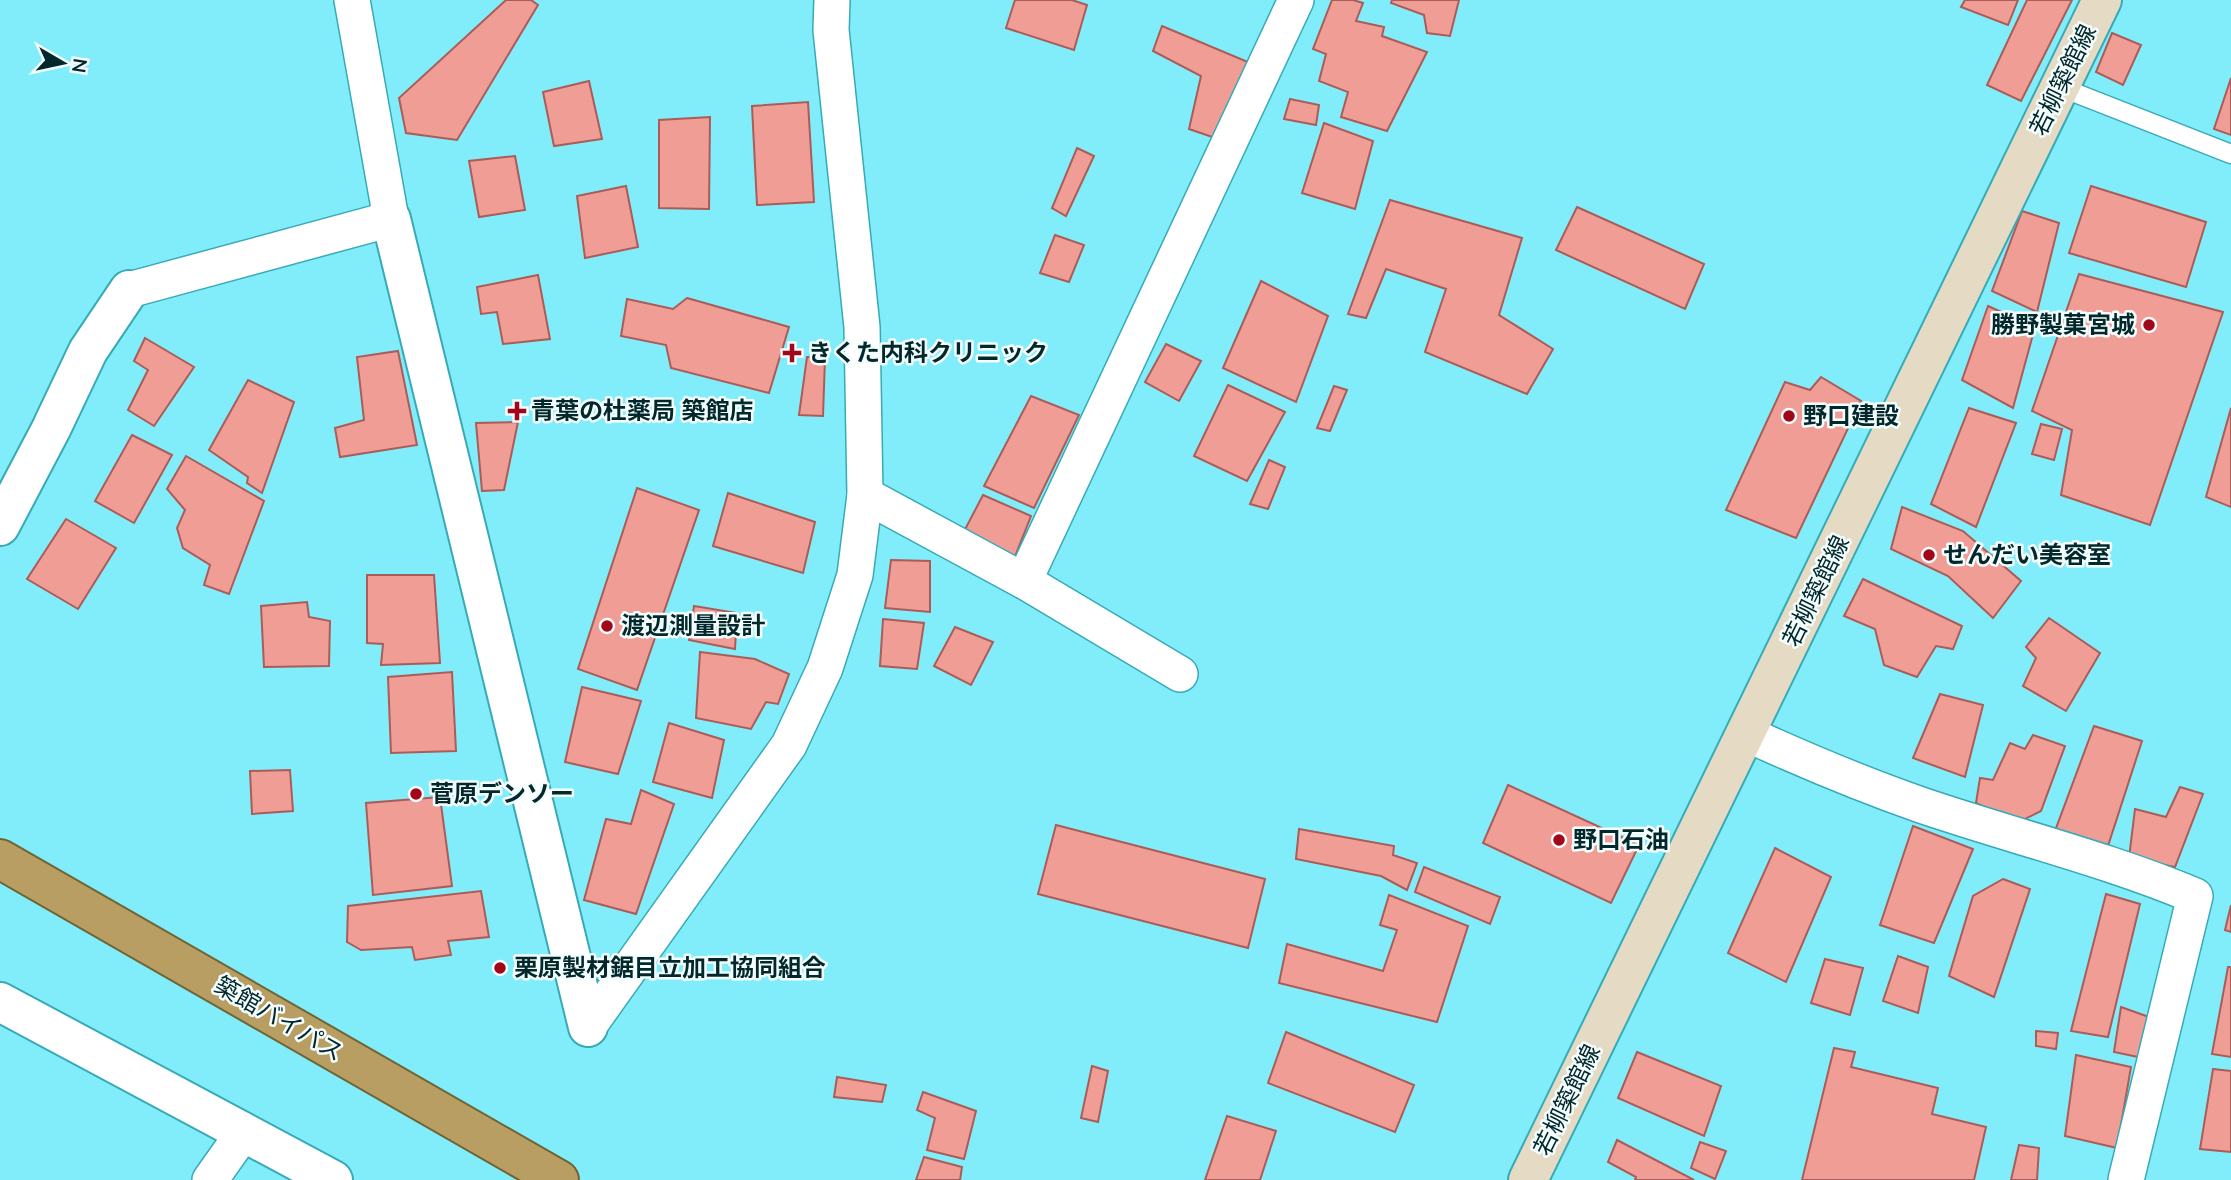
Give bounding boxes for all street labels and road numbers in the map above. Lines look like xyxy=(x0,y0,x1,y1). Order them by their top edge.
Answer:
street label: 若柳築館線 xyxy=(2022,19,2102,140)
street label: 若柳築館線 xyxy=(1775,530,1855,651)
street label: 築館バイパス xyxy=(210,969,349,1067)
street label: 若柳築館線 xyxy=(1526,1039,1606,1160)

